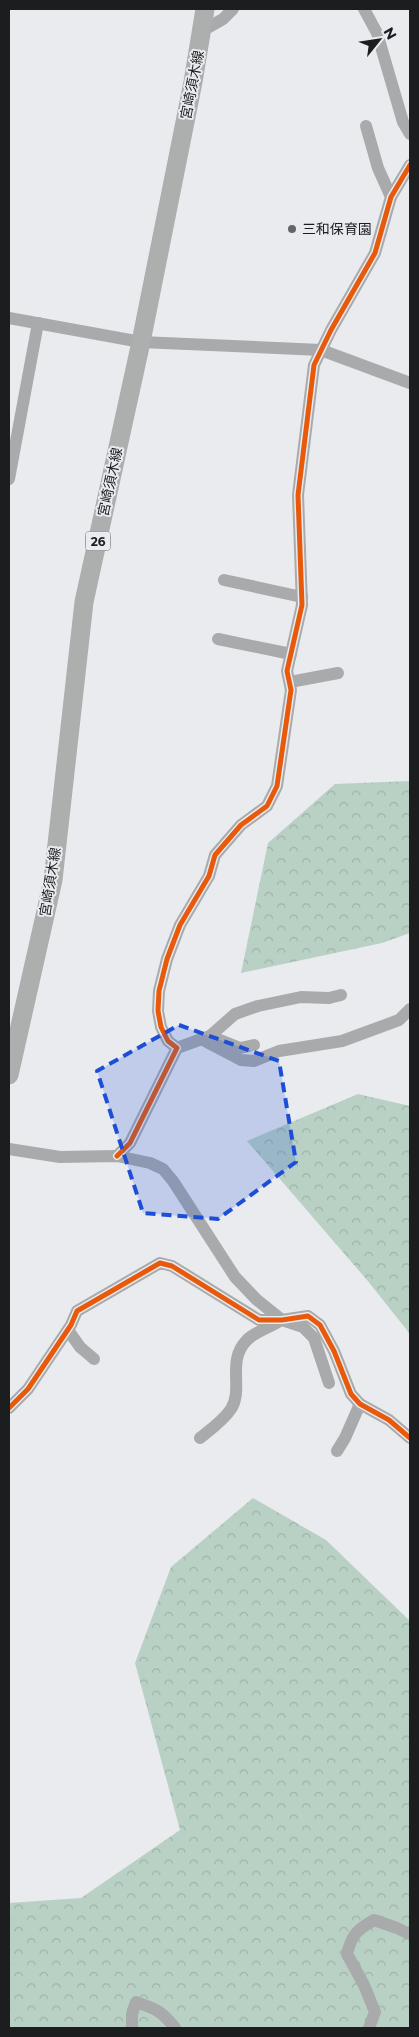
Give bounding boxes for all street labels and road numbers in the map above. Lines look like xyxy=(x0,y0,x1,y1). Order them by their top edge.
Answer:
street label: 宮崎須木線 xyxy=(176,49,208,121)
street label: 宮崎須木線 xyxy=(94,446,126,518)
road number: 26 xyxy=(86,532,110,550)
street label: 宮崎須木線 xyxy=(36,846,64,918)

